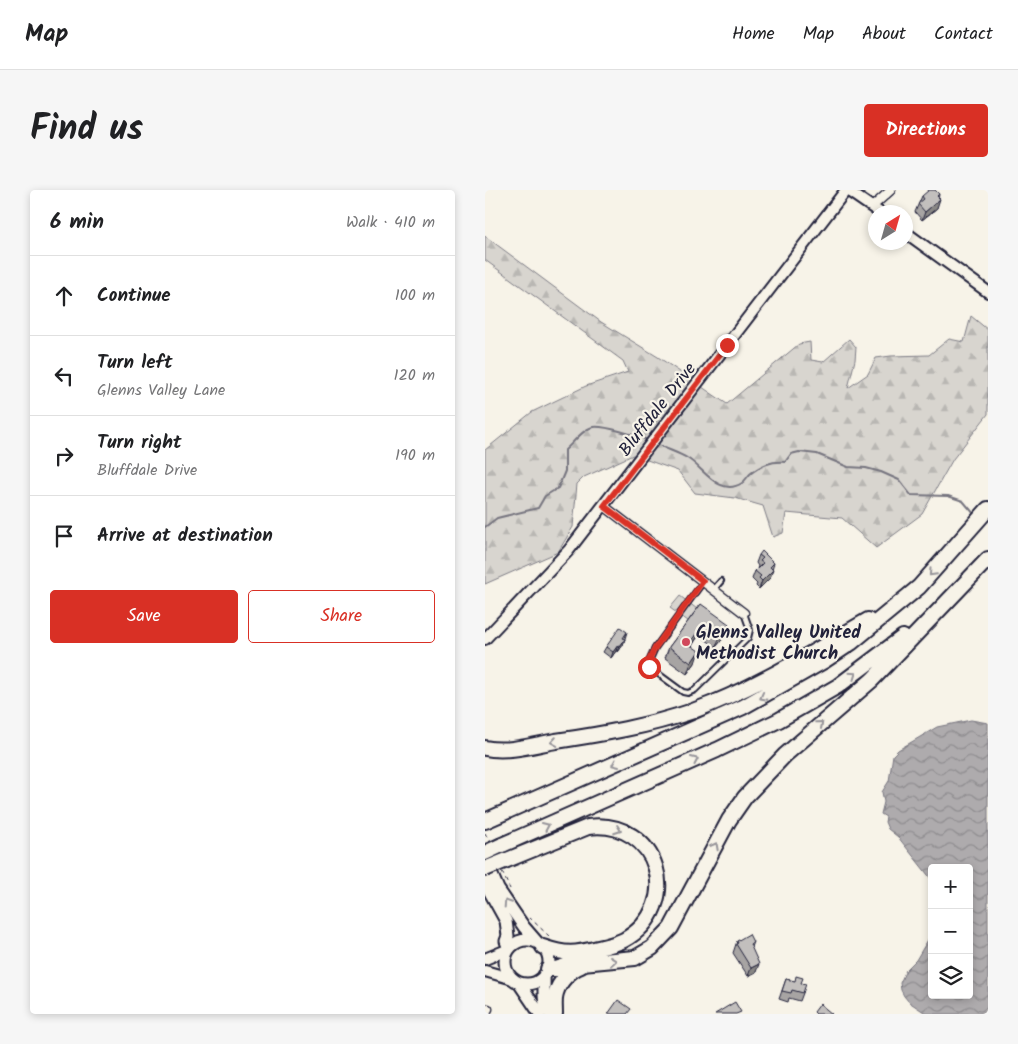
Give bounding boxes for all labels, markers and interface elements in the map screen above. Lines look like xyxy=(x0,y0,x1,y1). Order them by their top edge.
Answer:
text: Map xyxy=(25,15,68,54)
text: Home xyxy=(732,20,775,49)
text: Map xyxy=(803,20,834,49)
text: About xyxy=(862,20,906,49)
text: Contact xyxy=(934,20,993,49)
text: Find us xyxy=(30,102,143,158)
button: Directions xyxy=(864,104,988,157)
north arrow xyxy=(868,205,913,250)
text: 6 min xyxy=(50,206,104,239)
text: Walk · 410 m xyxy=(346,210,435,235)
text: Continue xyxy=(97,281,170,311)
icon: ahead xyxy=(50,282,78,310)
text: 100 m xyxy=(395,283,435,308)
route end xyxy=(716,334,739,357)
text: Turn left xyxy=(97,348,172,378)
street label: Bluffdale Drive xyxy=(612,357,704,463)
icon: left xyxy=(50,362,78,390)
text: 120 m xyxy=(394,363,435,388)
text: Glenns Valley Lane xyxy=(97,378,225,403)
text: Turn right xyxy=(97,428,182,458)
icon: right xyxy=(50,442,78,470)
text: 190 m xyxy=(395,443,435,468)
text: Bluffdale Drive xyxy=(97,458,197,483)
text: Arrive at destination xyxy=(97,521,273,551)
icon: arrive xyxy=(50,522,78,550)
one-way arrow xyxy=(929,567,938,576)
button: Save xyxy=(50,590,238,643)
button: Share xyxy=(248,590,435,643)
place label: Glenns Valley United Methodist Church xyxy=(696,619,861,669)
marker: Glenns Valley United Methodist Church xyxy=(680,636,692,648)
route start xyxy=(638,656,661,679)
one-way arrow xyxy=(847,672,857,681)
one-way arrow xyxy=(759,691,768,701)
one-way arrow xyxy=(815,721,824,730)
one-way arrow xyxy=(549,736,558,746)
one-way arrow xyxy=(690,756,699,766)
one-way arrow xyxy=(611,757,620,768)
one-way arrow xyxy=(541,821,550,832)
one-way arrow xyxy=(614,824,622,834)
one-way arrow xyxy=(709,842,719,851)
map controls xyxy=(928,864,973,999)
button: + xyxy=(928,864,973,909)
one-way arrow xyxy=(504,900,514,909)
button: − xyxy=(928,909,973,954)
button: layers xyxy=(928,954,973,999)
one-way arrow xyxy=(609,956,617,967)

